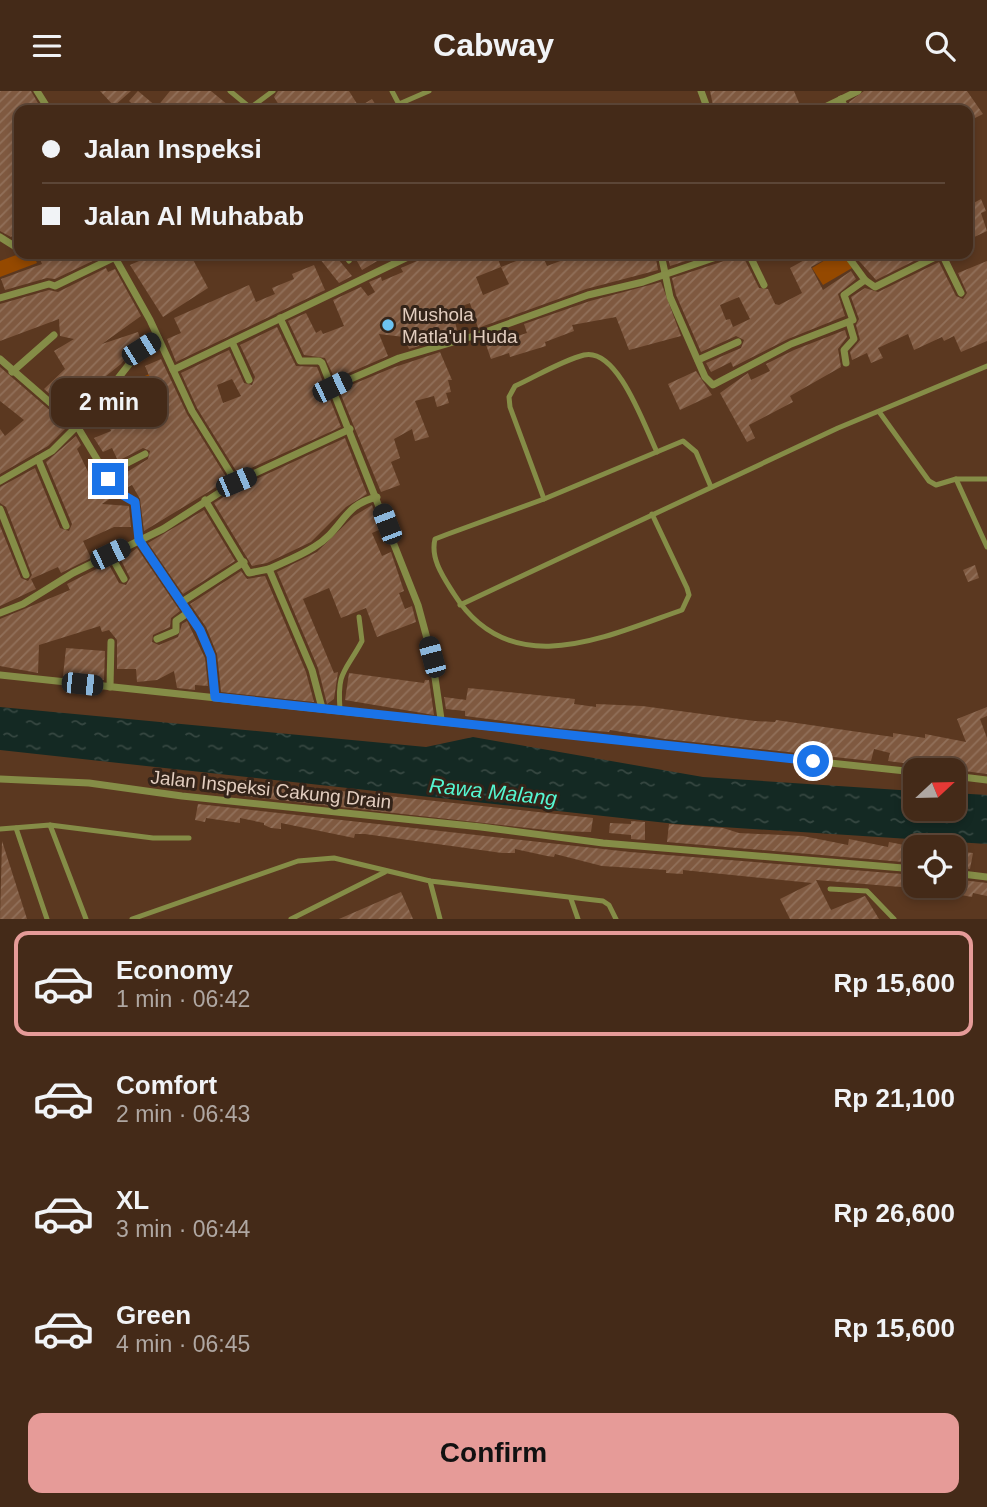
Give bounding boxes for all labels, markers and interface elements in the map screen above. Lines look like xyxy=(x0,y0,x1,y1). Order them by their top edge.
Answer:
icon: menu xyxy=(28,27,66,65)
text: Cabway xyxy=(433,27,554,63)
icon: search xyxy=(921,27,959,65)
text: Jalan Inspeksi xyxy=(84,134,262,164)
text: Jalan Al Muhabab xyxy=(84,201,304,231)
place label: Mushola Matla'ul Huda xyxy=(402,304,518,347)
marker: Mushola Matla'ul Huda xyxy=(380,317,396,333)
car xyxy=(118,329,165,369)
car xyxy=(309,368,356,406)
callout: 2 min xyxy=(50,377,166,427)
text: 2 min xyxy=(79,389,139,415)
route end xyxy=(92,463,124,495)
car xyxy=(213,464,260,500)
car xyxy=(370,501,405,547)
car xyxy=(87,535,134,573)
car xyxy=(417,634,448,680)
car xyxy=(61,671,104,697)
route start xyxy=(797,745,829,777)
north arrow xyxy=(903,758,966,821)
map controls xyxy=(903,758,966,898)
street label: Jalan Inspeksi Cakung Drain xyxy=(150,766,392,813)
water label: Rawa Malang xyxy=(428,773,558,810)
button: locate xyxy=(903,835,966,898)
icon: car xyxy=(32,952,95,1015)
text: Economy xyxy=(116,955,233,985)
text: Rp 15,600 xyxy=(834,968,955,998)
text: 1 min · 06:42 xyxy=(116,986,250,1012)
icon: car xyxy=(32,1067,95,1130)
text: Comfort xyxy=(116,1070,217,1100)
text: Rp 21,100 xyxy=(834,1083,955,1113)
text: 2 min · 06:43 xyxy=(116,1101,250,1127)
icon: car xyxy=(32,1182,95,1245)
text: XL xyxy=(116,1185,149,1215)
text: Rp 26,600 xyxy=(834,1198,955,1228)
text: 3 min · 06:44 xyxy=(116,1216,250,1242)
icon: car xyxy=(32,1297,95,1360)
text: Green xyxy=(116,1300,191,1330)
text: Rp 15,600 xyxy=(834,1313,955,1343)
text: 4 min · 06:45 xyxy=(116,1331,250,1357)
button: Confirm xyxy=(28,1413,959,1493)

